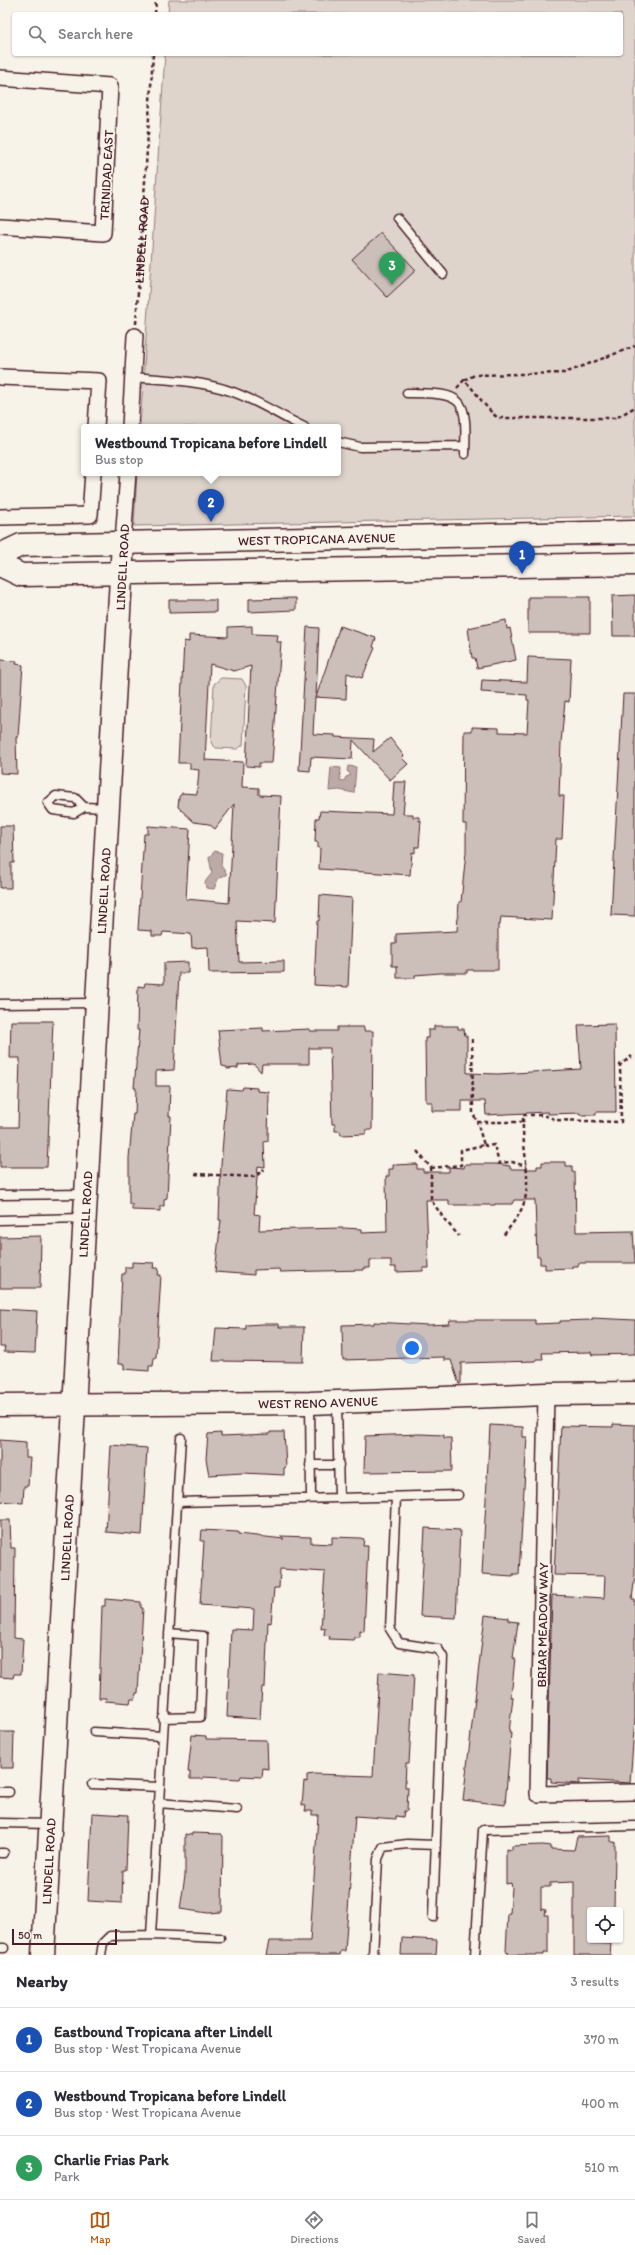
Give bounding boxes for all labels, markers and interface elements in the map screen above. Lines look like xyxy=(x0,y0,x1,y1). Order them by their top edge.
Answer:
search box xyxy=(12,12,623,56)
icon: search xyxy=(26,23,48,45)
text: Search here xyxy=(58,25,133,43)
street label: TRINIDAD EAST xyxy=(97,129,116,221)
street label: LINDELL ROAD xyxy=(132,196,152,284)
pin: 3 xyxy=(379,252,405,285)
popup xyxy=(81,424,341,476)
text: Westbound Tropicana before Lindell xyxy=(95,434,327,452)
text: Bus stop xyxy=(95,452,144,467)
pin: 2 xyxy=(198,489,224,522)
street label: LINDELL ROAD xyxy=(113,523,132,611)
street label: WEST TROPICANA AVENUE xyxy=(238,530,396,548)
pin: 1 xyxy=(509,541,535,574)
street label: LINDELL ROAD xyxy=(94,847,114,934)
street label: LINDELL ROAD xyxy=(76,1170,95,1258)
your location xyxy=(402,1338,422,1358)
street label: WEST RENO AVENUE xyxy=(258,1393,378,1411)
street label: LINDELL ROAD xyxy=(57,1494,77,1581)
street label: BRIAR MEADOW WAY xyxy=(534,1562,551,1688)
street label: LINDELL ROAD xyxy=(39,1817,59,1905)
map controls xyxy=(587,1907,623,1943)
button: locate xyxy=(587,1907,623,1943)
scale bar xyxy=(12,1927,117,1946)
text: 50 m xyxy=(18,1929,42,1942)
text: Nearby xyxy=(16,1971,68,1991)
text: 3 results xyxy=(570,1974,619,1989)
text: Eastbound Tropicana after Lindell xyxy=(54,2023,272,2041)
text: 1 xyxy=(26,2032,32,2047)
text: 370 m xyxy=(584,2032,619,2047)
text: Bus stop · West Tropicana Avenue xyxy=(54,2041,241,2056)
text: Westbound Tropicana before Lindell xyxy=(54,2087,286,2105)
text: 2 xyxy=(26,2096,32,2111)
text: 400 m xyxy=(581,2096,619,2111)
text: Bus stop · West Tropicana Avenue xyxy=(54,2105,241,2120)
text: Charlie Frias Park xyxy=(54,2151,169,2169)
text: 3 xyxy=(25,2160,33,2175)
text: 510 m xyxy=(584,2160,619,2175)
text: Park xyxy=(54,2169,80,2184)
tab: Map xyxy=(89,2209,111,2246)
tab: Directions xyxy=(290,2209,339,2246)
tab: Saved xyxy=(517,2209,546,2246)

